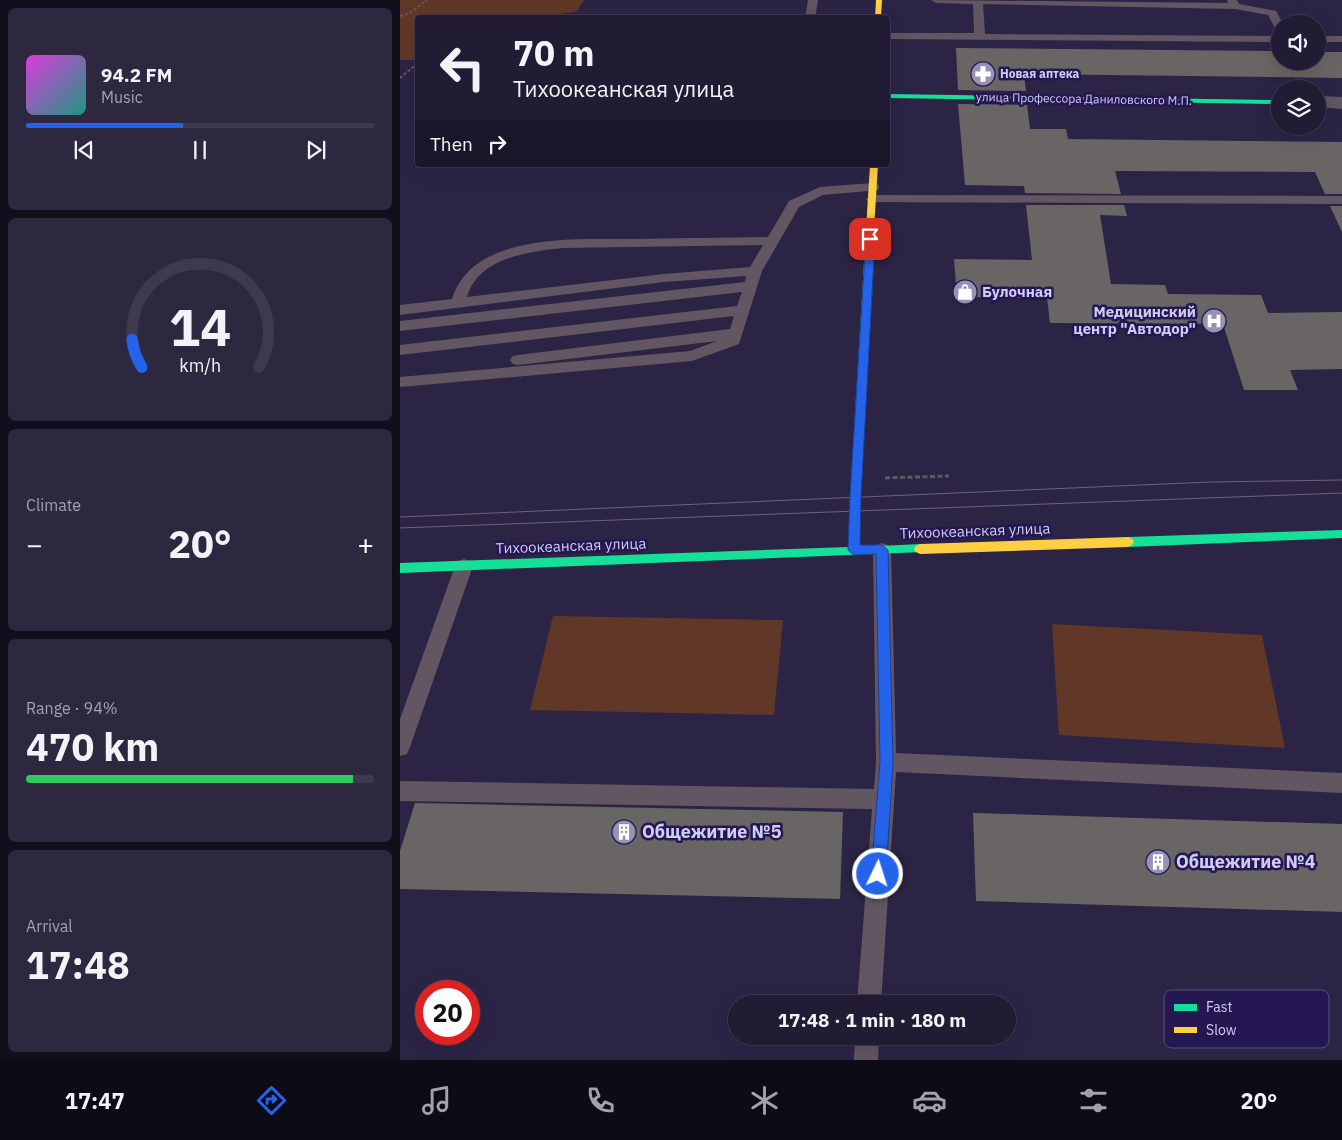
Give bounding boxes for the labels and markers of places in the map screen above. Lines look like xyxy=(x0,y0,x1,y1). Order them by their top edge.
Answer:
pharmacy icon: Новая аптека xyxy=(970,61,996,87)
place label: Новая аптека xyxy=(1000,66,1080,81)
pin xyxy=(849,218,891,260)
shop icon: Булочная xyxy=(952,279,978,305)
place label: Булочная xyxy=(982,282,1052,301)
place label: Медицинский центр "Автодор" xyxy=(1073,302,1196,338)
hospital icon: Медицинский центр "Автодор" xyxy=(1201,308,1227,334)
building icon: Общежитие №5 xyxy=(611,819,637,845)
place label: Общежитие №5 xyxy=(642,820,782,843)
building icon: Общежитие №4 xyxy=(1145,849,1171,875)
place label: Общежитие №4 xyxy=(1176,850,1316,873)

